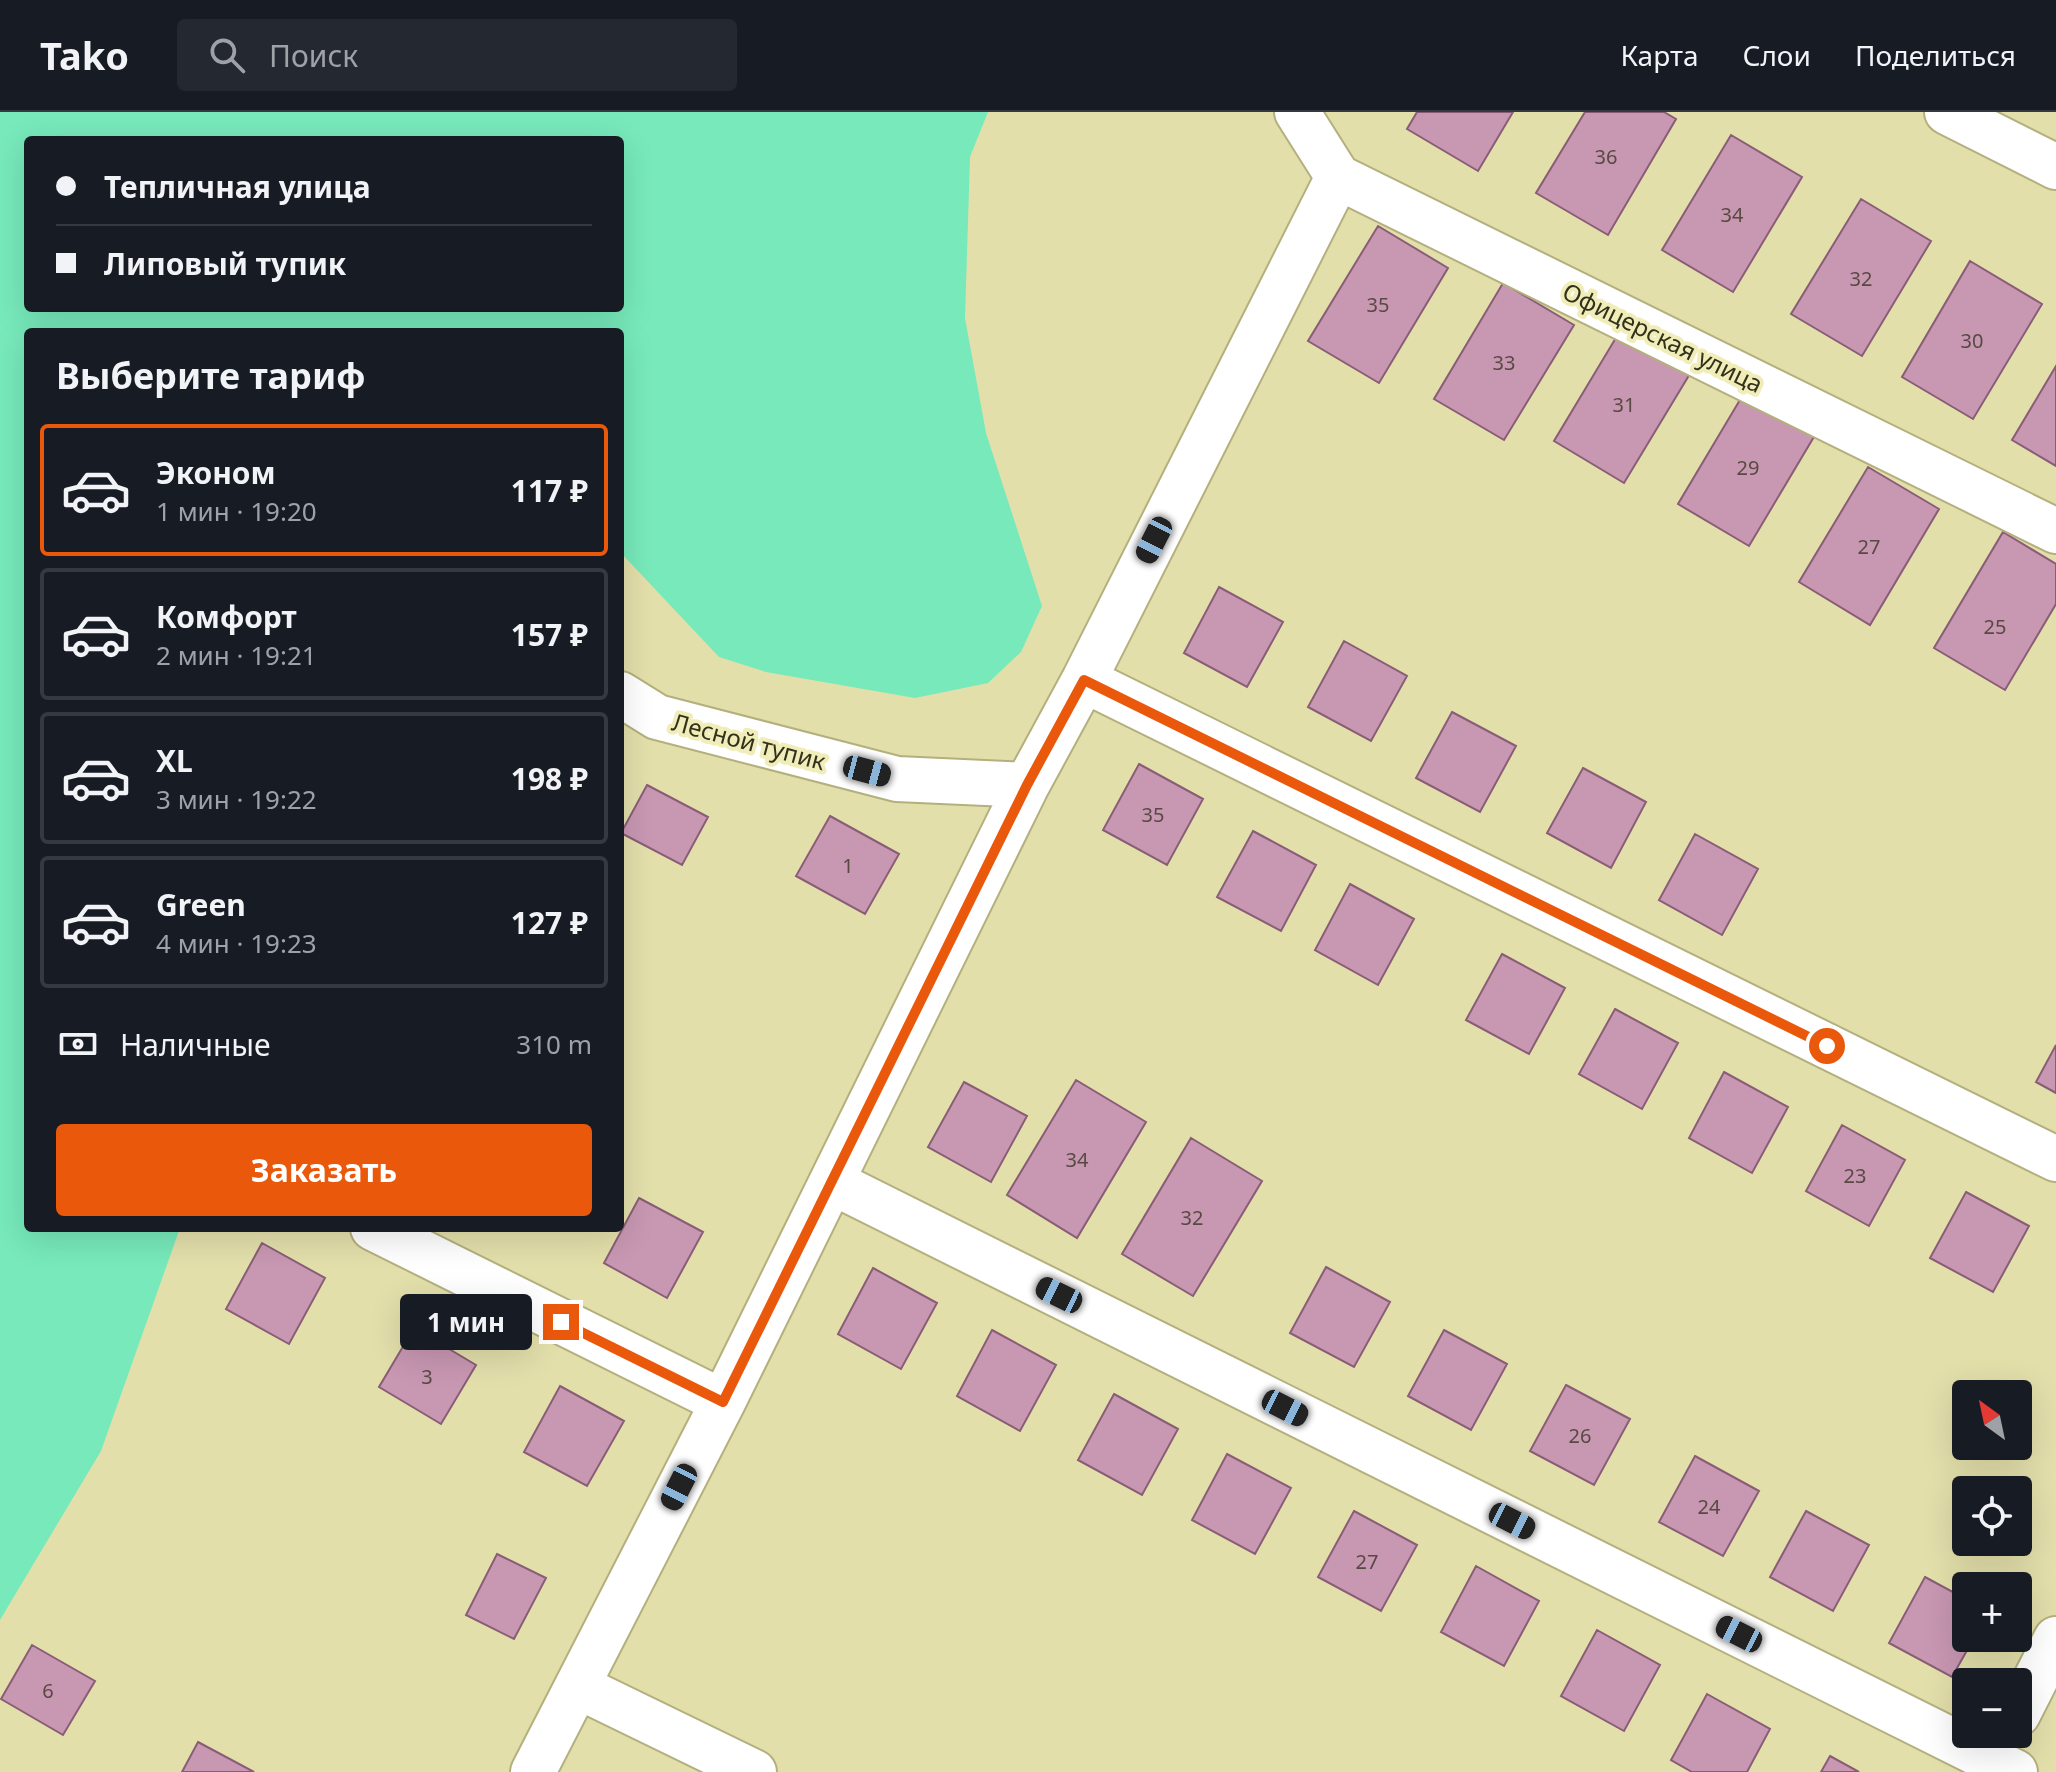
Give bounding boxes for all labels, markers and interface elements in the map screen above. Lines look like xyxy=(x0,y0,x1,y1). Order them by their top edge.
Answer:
search box xyxy=(177,19,737,91)
text: Tako xyxy=(40,29,129,81)
icon: search xyxy=(205,33,249,77)
text: Поиск xyxy=(269,35,358,76)
text: Карта xyxy=(1620,36,1699,74)
text: Слои xyxy=(1743,36,1811,74)
text: Поделиться xyxy=(1855,36,2016,74)
house number: 36 xyxy=(1595,143,1617,170)
text: Тепличная улица xyxy=(104,166,371,207)
house number: 34 xyxy=(1721,201,1744,228)
text: Липовый тупик xyxy=(104,243,346,284)
house number: 32 xyxy=(1850,265,1872,292)
street label: Офицерская улица xyxy=(1557,274,1769,400)
house number: 35 xyxy=(1367,291,1389,318)
house number: 30 xyxy=(1961,327,1983,354)
house number: 33 xyxy=(1493,349,1515,376)
text: Выберите тариф xyxy=(56,351,365,400)
house number: 31 xyxy=(1613,391,1635,418)
text: Эконом xyxy=(156,452,276,493)
icon: car xyxy=(60,454,132,526)
house number: 29 xyxy=(1737,454,1759,481)
text: 117 ₽ xyxy=(511,470,588,511)
text: 1 мин · 19:20 xyxy=(156,493,317,529)
car xyxy=(1132,513,1176,567)
house number: 27 xyxy=(1858,533,1880,560)
text: Комфорт xyxy=(156,596,297,637)
icon: car xyxy=(60,598,132,670)
house number: 25 xyxy=(1984,613,2006,640)
text: 157 ₽ xyxy=(511,614,588,655)
text: 2 мин · 19:21 xyxy=(156,637,317,673)
street label: Лесной тупик xyxy=(669,705,830,777)
text: XL xyxy=(156,740,193,781)
icon: car xyxy=(60,742,132,814)
car xyxy=(841,753,893,789)
text: 198 ₽ xyxy=(511,758,588,799)
text: 3 мин · 19:22 xyxy=(156,781,317,817)
house number: 35 xyxy=(1142,801,1164,828)
house number: 1 xyxy=(842,852,854,879)
text: Green xyxy=(156,884,246,925)
icon: car xyxy=(60,886,132,958)
text: 127 ₽ xyxy=(511,902,588,943)
text: 4 мин · 19:23 xyxy=(156,925,317,961)
icon: cash xyxy=(56,1022,100,1066)
text: Наличные xyxy=(120,1024,271,1065)
text: 310 m xyxy=(516,1026,592,1062)
route start xyxy=(1809,1028,1845,1064)
button: Заказать xyxy=(56,1124,592,1216)
house number: 34 xyxy=(1066,1146,1089,1173)
house number: 23 xyxy=(1844,1162,1866,1189)
house number: 32 xyxy=(1181,1204,1203,1231)
car xyxy=(1032,1274,1086,1316)
callout: 1 мин xyxy=(401,1294,533,1350)
text: 1 мин xyxy=(427,1304,505,1340)
route end xyxy=(543,1304,579,1340)
house number: 3 xyxy=(421,1363,433,1390)
north arrow xyxy=(1952,1380,2032,1460)
map controls xyxy=(1952,1380,2032,1748)
car xyxy=(1258,1386,1312,1430)
house number: 26 xyxy=(1569,1422,1591,1449)
car xyxy=(657,1460,701,1514)
button: locate xyxy=(1952,1476,2032,1556)
house number: 24 xyxy=(1698,1493,1721,1520)
car xyxy=(1485,1499,1539,1543)
house number: 27 xyxy=(1356,1548,1378,1575)
button: + xyxy=(1952,1572,2032,1652)
car xyxy=(1712,1612,1766,1656)
button: − xyxy=(1952,1668,2032,1748)
house number: 6 xyxy=(42,1677,54,1704)

